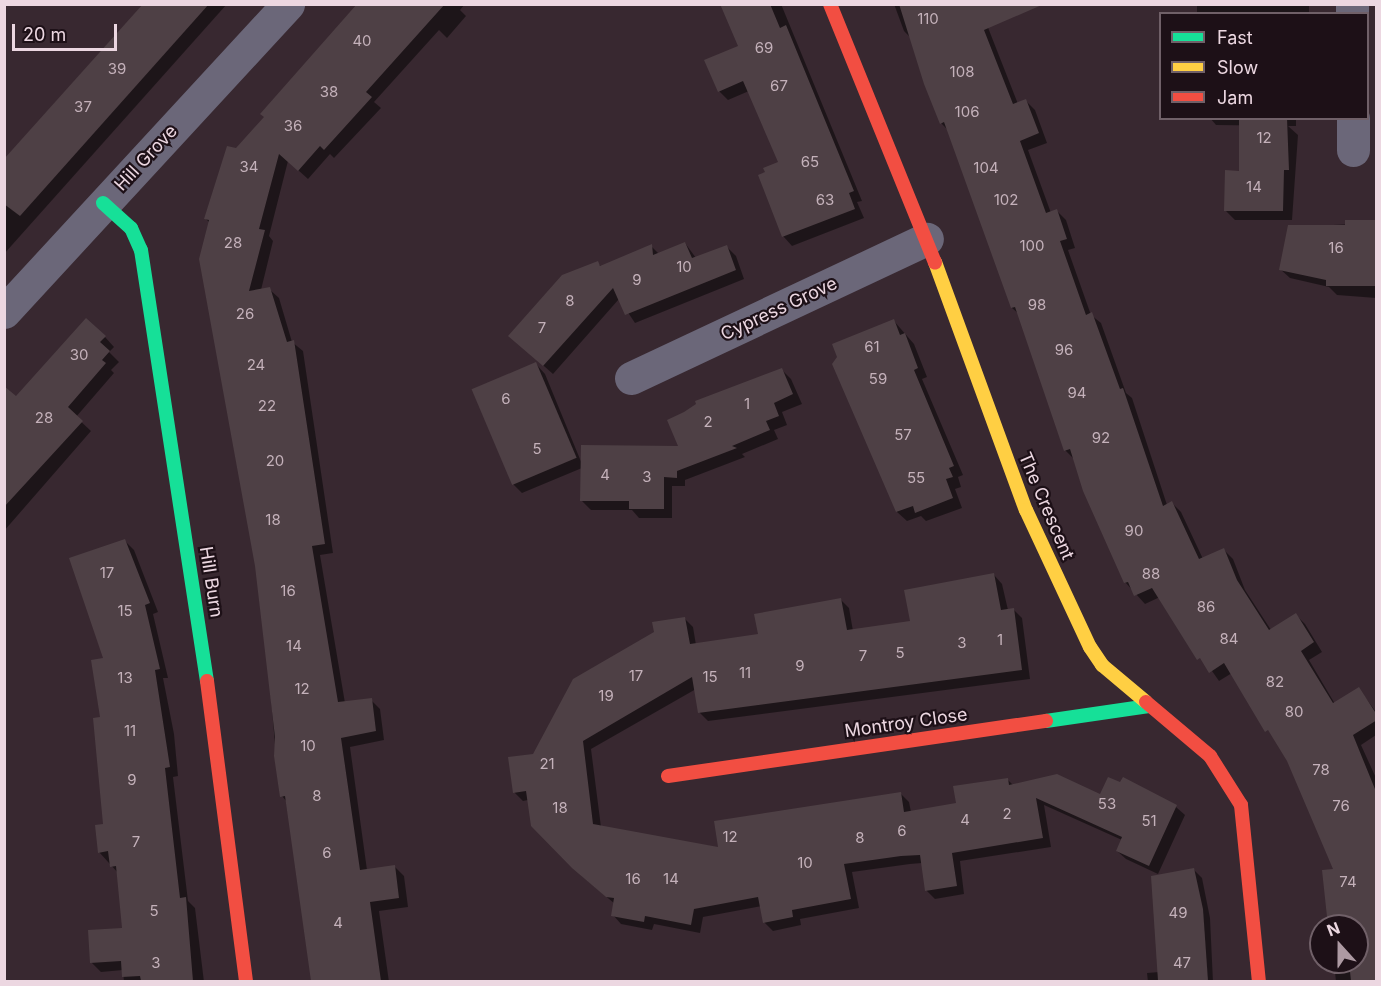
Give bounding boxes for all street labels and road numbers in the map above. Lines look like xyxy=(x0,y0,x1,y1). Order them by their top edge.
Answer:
street label: Hill Grove xyxy=(110,121,182,195)
street label: Cypress Grove xyxy=(717,273,841,345)
street label: The Crescent xyxy=(1014,449,1078,563)
street label: Hill Burn xyxy=(195,545,227,619)
street label: Montroy Close xyxy=(843,704,969,742)

